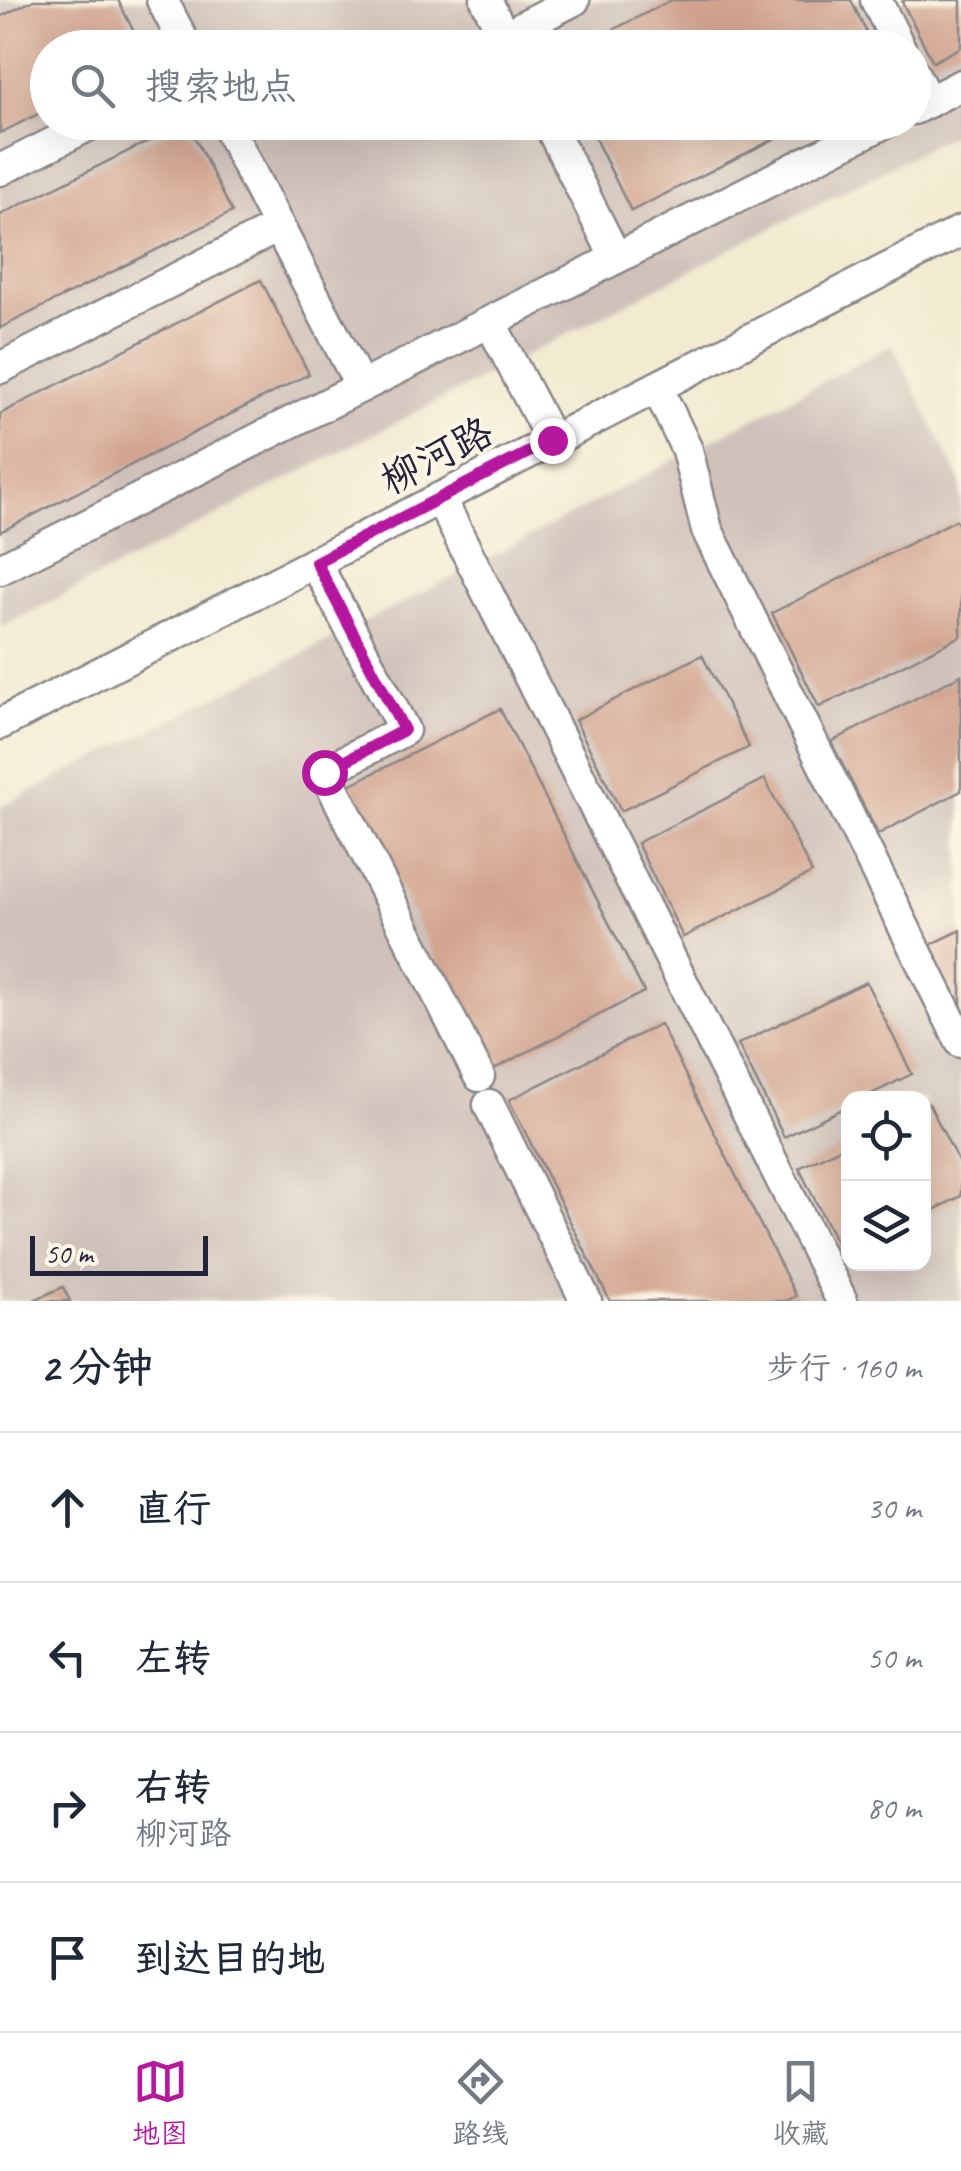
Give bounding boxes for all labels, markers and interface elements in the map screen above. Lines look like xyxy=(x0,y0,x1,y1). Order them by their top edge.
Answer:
search box xyxy=(30,30,931,140)
icon: search xyxy=(65,58,120,113)
text: 搜索地点 xyxy=(145,63,297,110)
street label: 柳河路 xyxy=(372,406,501,505)
route end xyxy=(530,418,576,464)
route start xyxy=(302,750,348,796)
map controls xyxy=(841,1091,931,1271)
button: locate xyxy=(841,1091,931,1181)
button: layers xyxy=(841,1181,931,1271)
scale bar xyxy=(30,1231,208,1276)
text: 50 m xyxy=(45,1236,93,1271)
text: 2 分钟 xyxy=(40,1341,153,1394)
text: 步行 · 160 m xyxy=(767,1347,921,1388)
icon: ahead xyxy=(40,1480,95,1535)
text: 直行 xyxy=(135,1485,211,1532)
text: 30 m xyxy=(867,1487,921,1528)
icon: left xyxy=(40,1630,95,1685)
text: 左转 xyxy=(135,1635,211,1682)
text: 50 m xyxy=(867,1637,921,1678)
text: 右转 xyxy=(135,1764,211,1811)
icon: right xyxy=(40,1780,95,1835)
text: 80 m xyxy=(867,1787,921,1828)
text: 柳河路 xyxy=(135,1813,231,1854)
icon: arrive xyxy=(40,1930,95,1985)
text: 到达目的地 xyxy=(135,1935,325,1982)
tab: 地图 xyxy=(132,2054,188,2151)
tab: 路线 xyxy=(452,2054,509,2151)
tab: 收藏 xyxy=(773,2054,829,2151)

